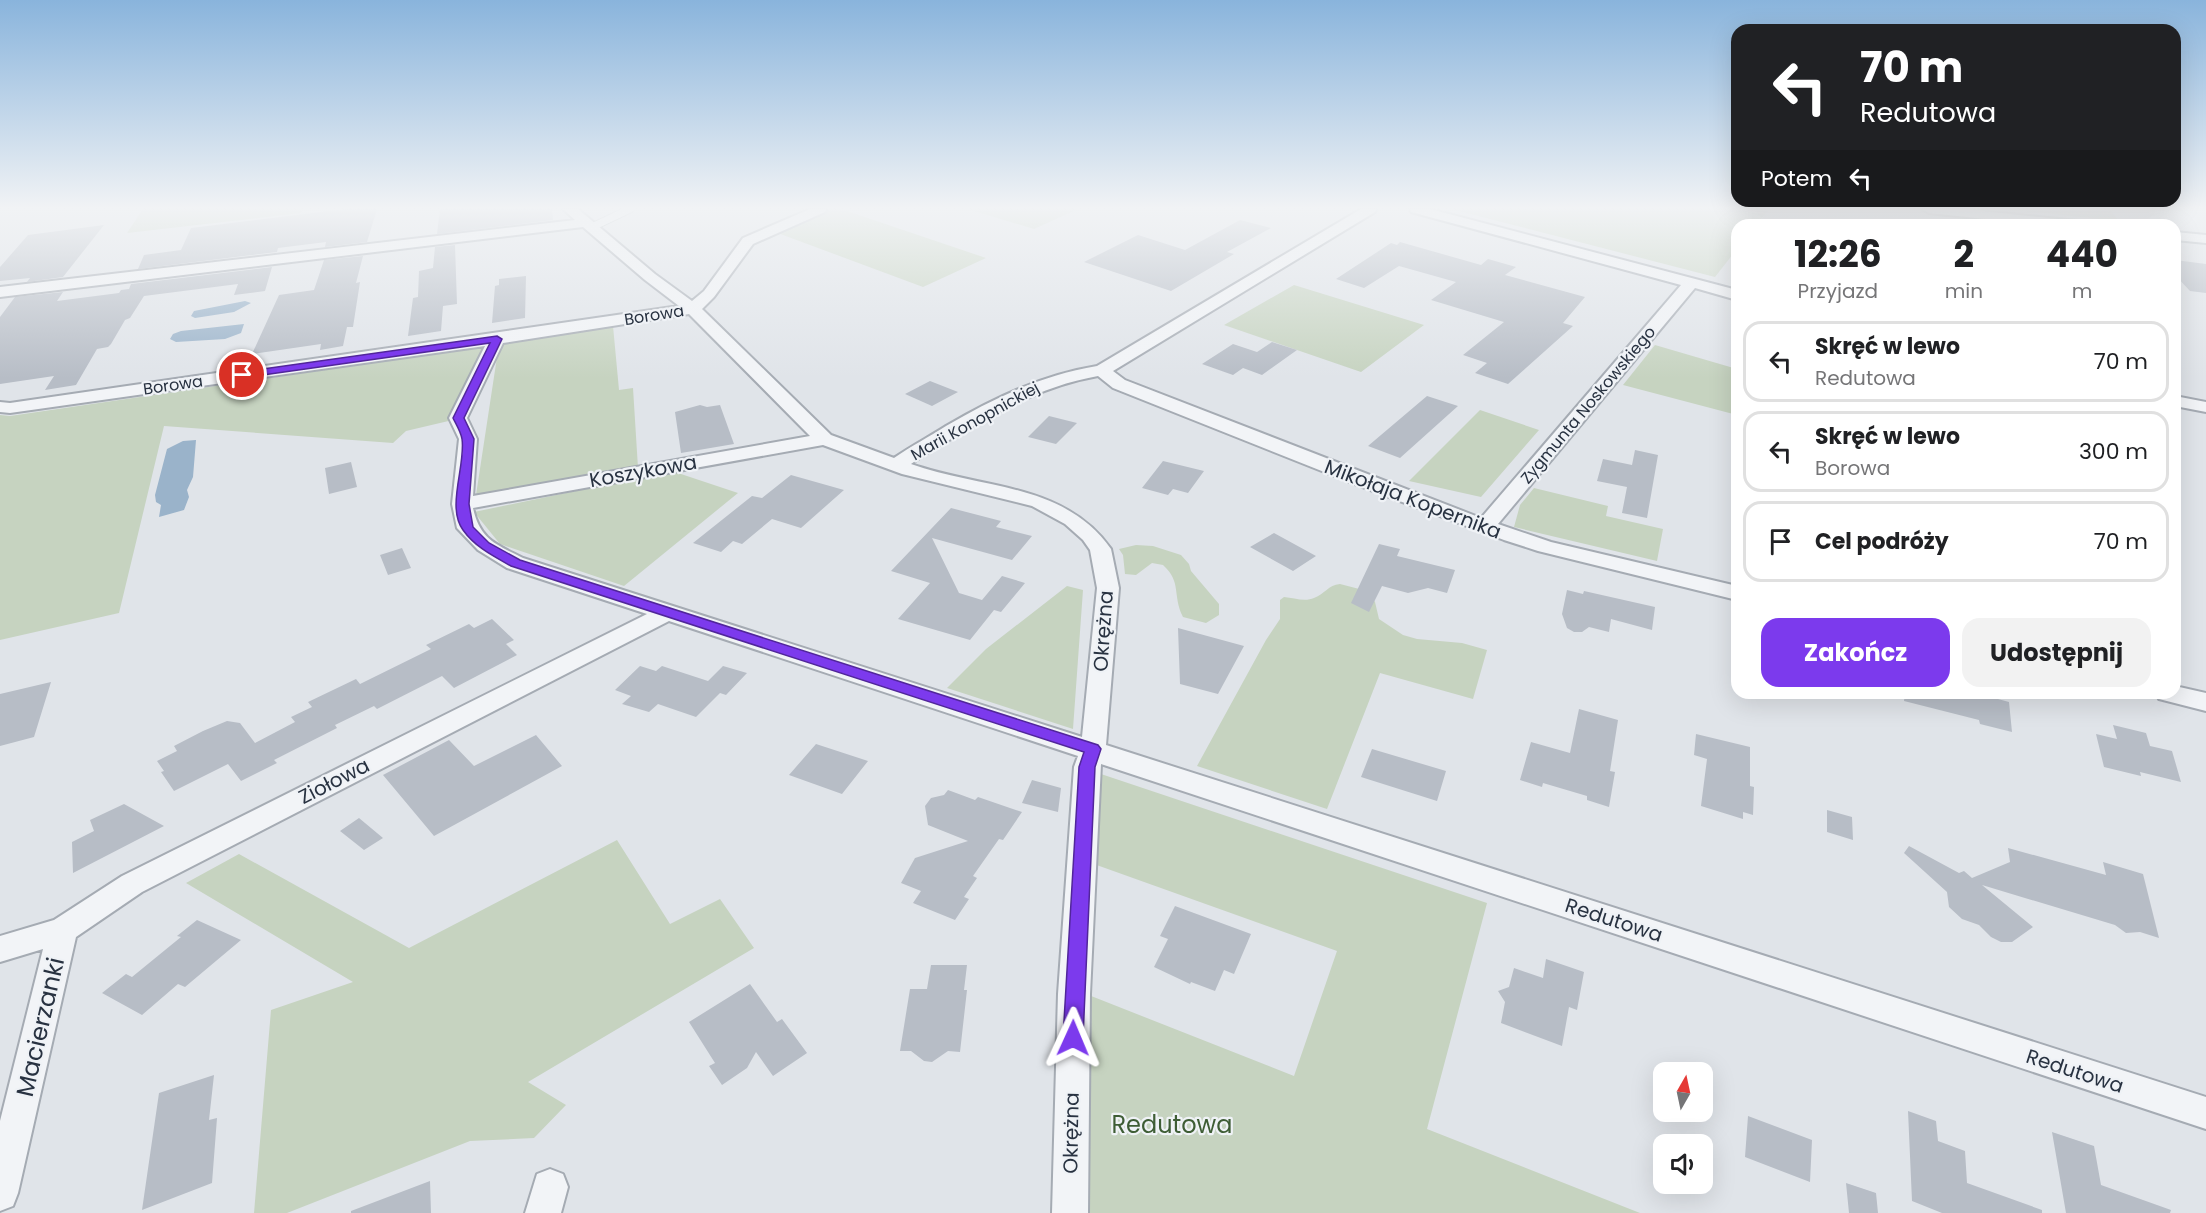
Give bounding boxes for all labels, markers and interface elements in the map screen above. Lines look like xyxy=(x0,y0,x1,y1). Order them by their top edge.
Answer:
text: 70 m xyxy=(1860,38,1963,97)
icon: left xyxy=(1761,48,1839,126)
text: Redutowa xyxy=(1860,94,1996,131)
icon: left xyxy=(1844,162,1877,195)
text: Potem xyxy=(1761,163,1832,194)
text: 12:26 xyxy=(1794,229,1882,280)
text: 2 xyxy=(1954,229,1974,280)
text: 440 xyxy=(2046,229,2118,280)
text: Przyjazd xyxy=(1798,277,1878,305)
text: min xyxy=(1945,277,1983,305)
text: m xyxy=(2072,277,2092,305)
street label: Borowa xyxy=(622,299,686,331)
street label: Zygmunta Noskowskiego xyxy=(1515,321,1661,489)
text: Skręć w lewo xyxy=(1815,331,1960,362)
icon: left xyxy=(1764,345,1797,378)
text: 70 m xyxy=(2094,346,2148,377)
pin xyxy=(216,349,267,400)
icon: arrive xyxy=(225,358,258,391)
text: Redutowa xyxy=(1815,364,1916,392)
street label: Borowa xyxy=(142,369,204,401)
street label: Marii Konopnickiej xyxy=(907,376,1043,466)
text: Skręć w lewo xyxy=(1815,421,1960,452)
icon: left xyxy=(1764,435,1797,468)
text: 300 m xyxy=(2079,436,2148,467)
street label: Koszykowa xyxy=(587,448,699,494)
street label: Mikołaja Kopernika xyxy=(1321,452,1505,546)
text: Borowa xyxy=(1815,454,1890,482)
icon: arrive xyxy=(1764,525,1797,558)
text: Cel podróży xyxy=(1815,526,1949,557)
text: 70 m xyxy=(2094,526,2148,557)
street label: Okrężna xyxy=(1086,589,1120,673)
button: Zakończ xyxy=(1761,618,1950,687)
button: Udostępnij xyxy=(1962,618,2151,687)
street label: Ziołowa xyxy=(294,751,374,811)
street label: Redutowa xyxy=(1562,891,1666,949)
street label: Macierzanki xyxy=(8,954,72,1100)
position arrow xyxy=(1041,1006,1105,1070)
street label: Redutowa xyxy=(2023,1042,2127,1100)
north arrow xyxy=(1653,1062,1713,1122)
map controls xyxy=(1653,1062,1713,1194)
street label: Okrężna xyxy=(1056,1092,1086,1174)
park label: Redutowa xyxy=(1111,1108,1233,1141)
button: sound xyxy=(1653,1134,1713,1194)

